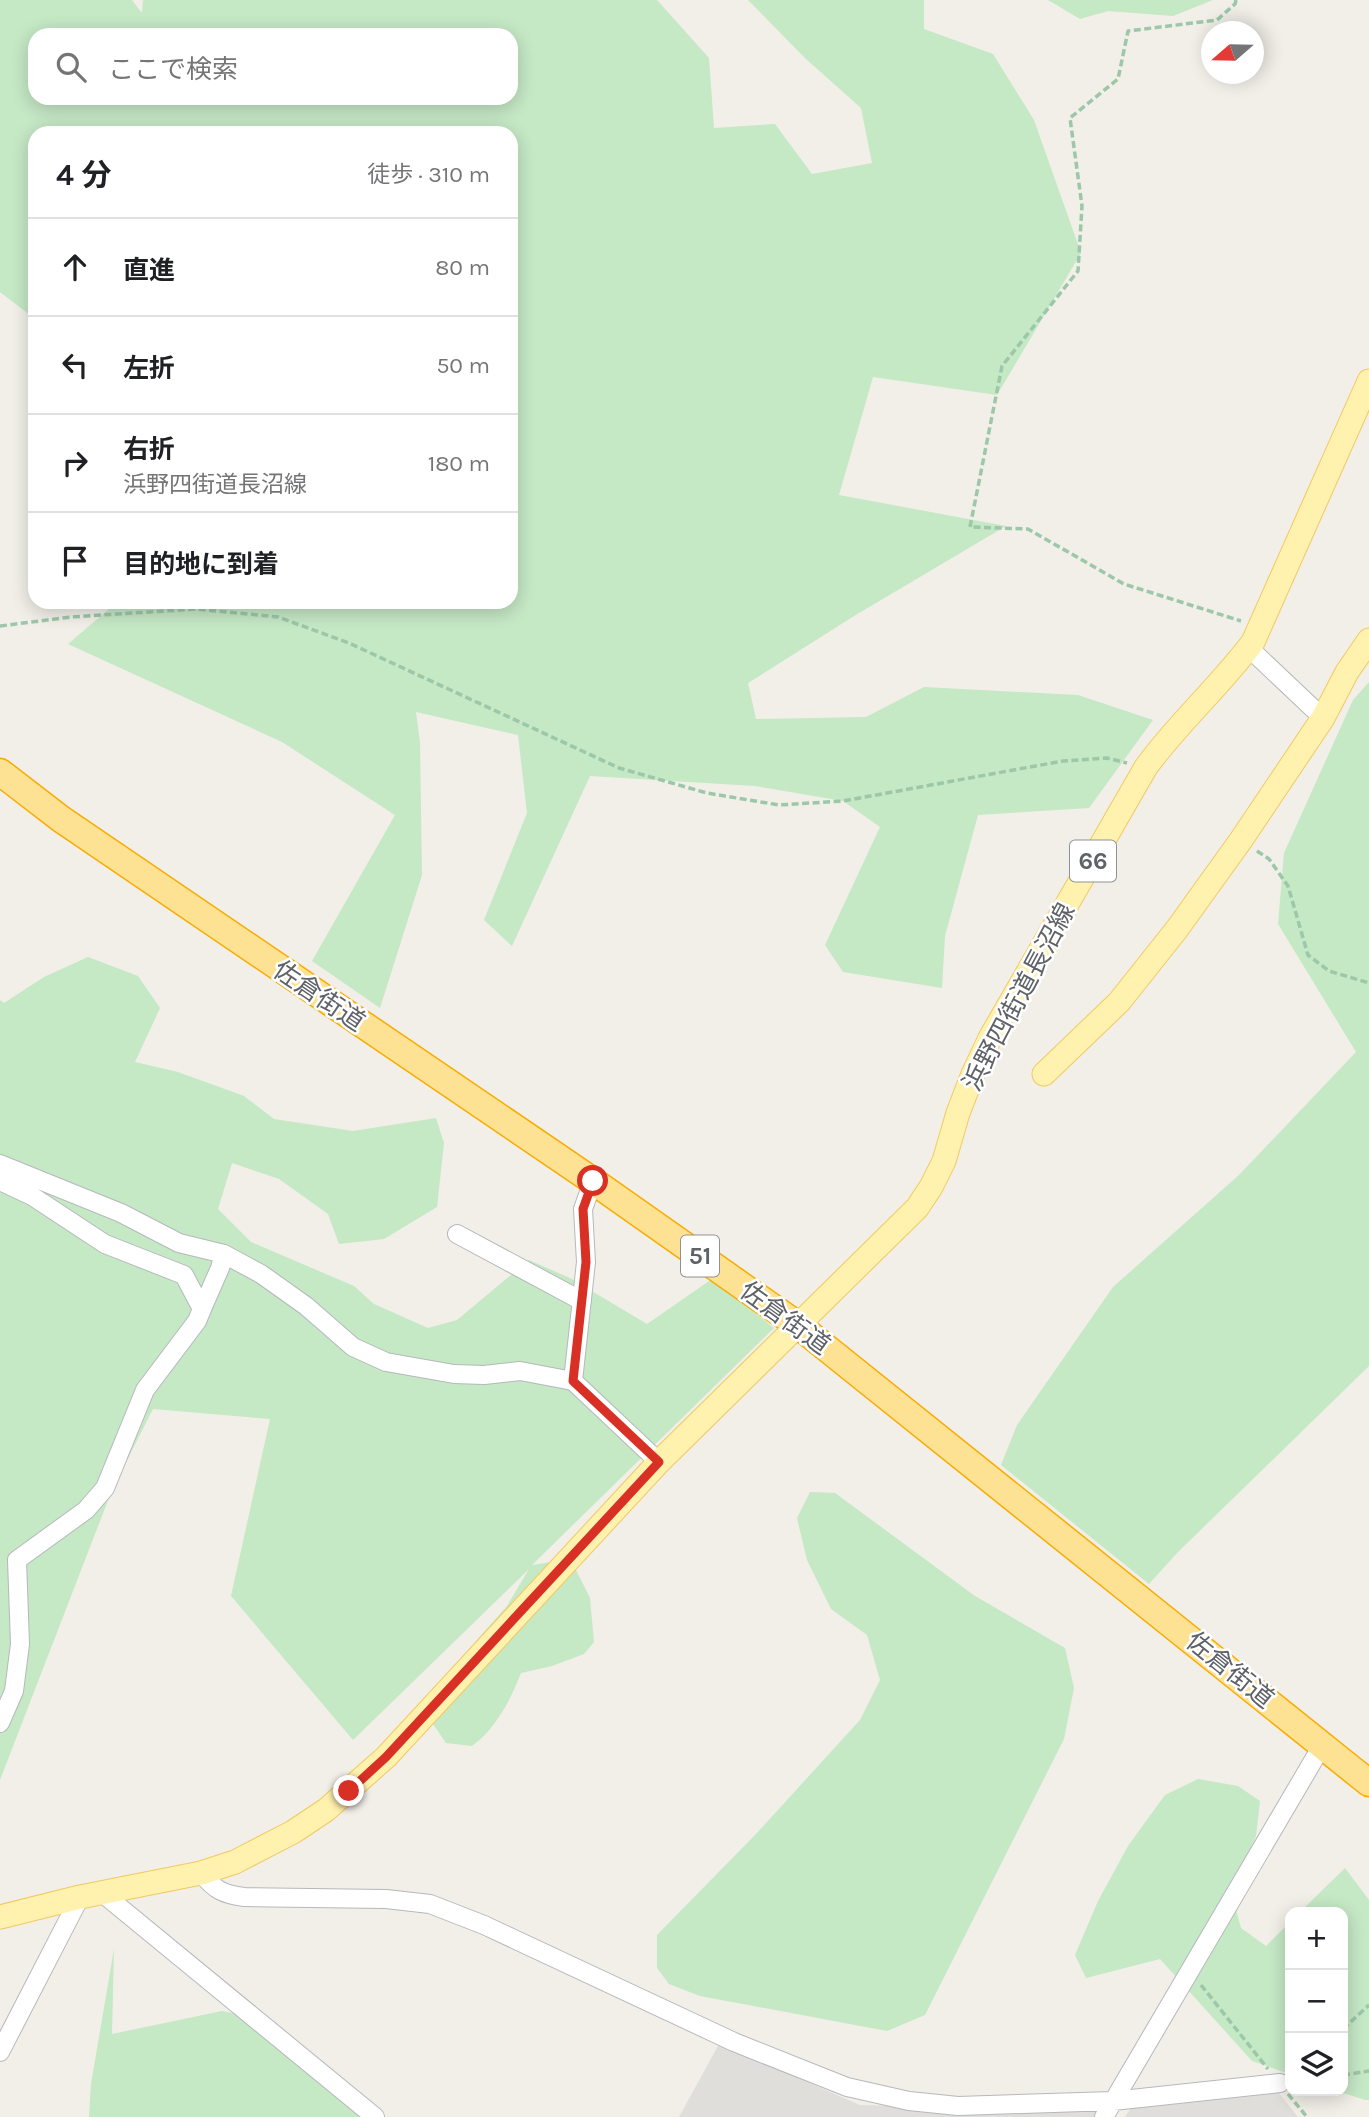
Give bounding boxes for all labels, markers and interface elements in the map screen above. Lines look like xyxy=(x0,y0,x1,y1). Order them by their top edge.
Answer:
north arrow xyxy=(1201,21,1264,84)
search box xyxy=(28,28,518,105)
icon: search xyxy=(52,48,90,86)
text: ここで検索 xyxy=(108,54,238,85)
text: 4 分 xyxy=(56,157,111,193)
text: 徒歩 · 310 m xyxy=(367,161,490,188)
icon: ahead xyxy=(56,248,94,286)
text: 80 m xyxy=(435,254,490,281)
text: 直進 xyxy=(123,255,175,286)
icon: left xyxy=(56,346,94,384)
text: 50 m xyxy=(436,352,490,379)
text: 左折 xyxy=(123,353,175,384)
text: 右折 xyxy=(123,434,175,465)
icon: right xyxy=(56,444,94,482)
text: 180 m xyxy=(428,450,490,477)
text: 浜野四街道長沼線 xyxy=(123,471,307,498)
icon: arrive xyxy=(56,542,94,580)
text: 目的地に到着 xyxy=(123,549,279,580)
road number: 66 xyxy=(1070,840,1116,882)
street label: 浜野四街道長沼線 xyxy=(956,898,1082,1096)
street label: 佐倉街道 xyxy=(267,954,371,1038)
route start xyxy=(577,1165,608,1196)
road number: 51 xyxy=(681,1236,719,1276)
street label: 佐倉街道 xyxy=(734,1275,836,1361)
street label: 佐倉街道 xyxy=(1180,1625,1280,1715)
route end xyxy=(333,1775,364,1806)
map controls xyxy=(1285,1907,1348,2096)
button: + xyxy=(1285,1907,1348,1970)
button: − xyxy=(1285,1970,1348,2033)
button: layers xyxy=(1285,2033,1348,2096)

